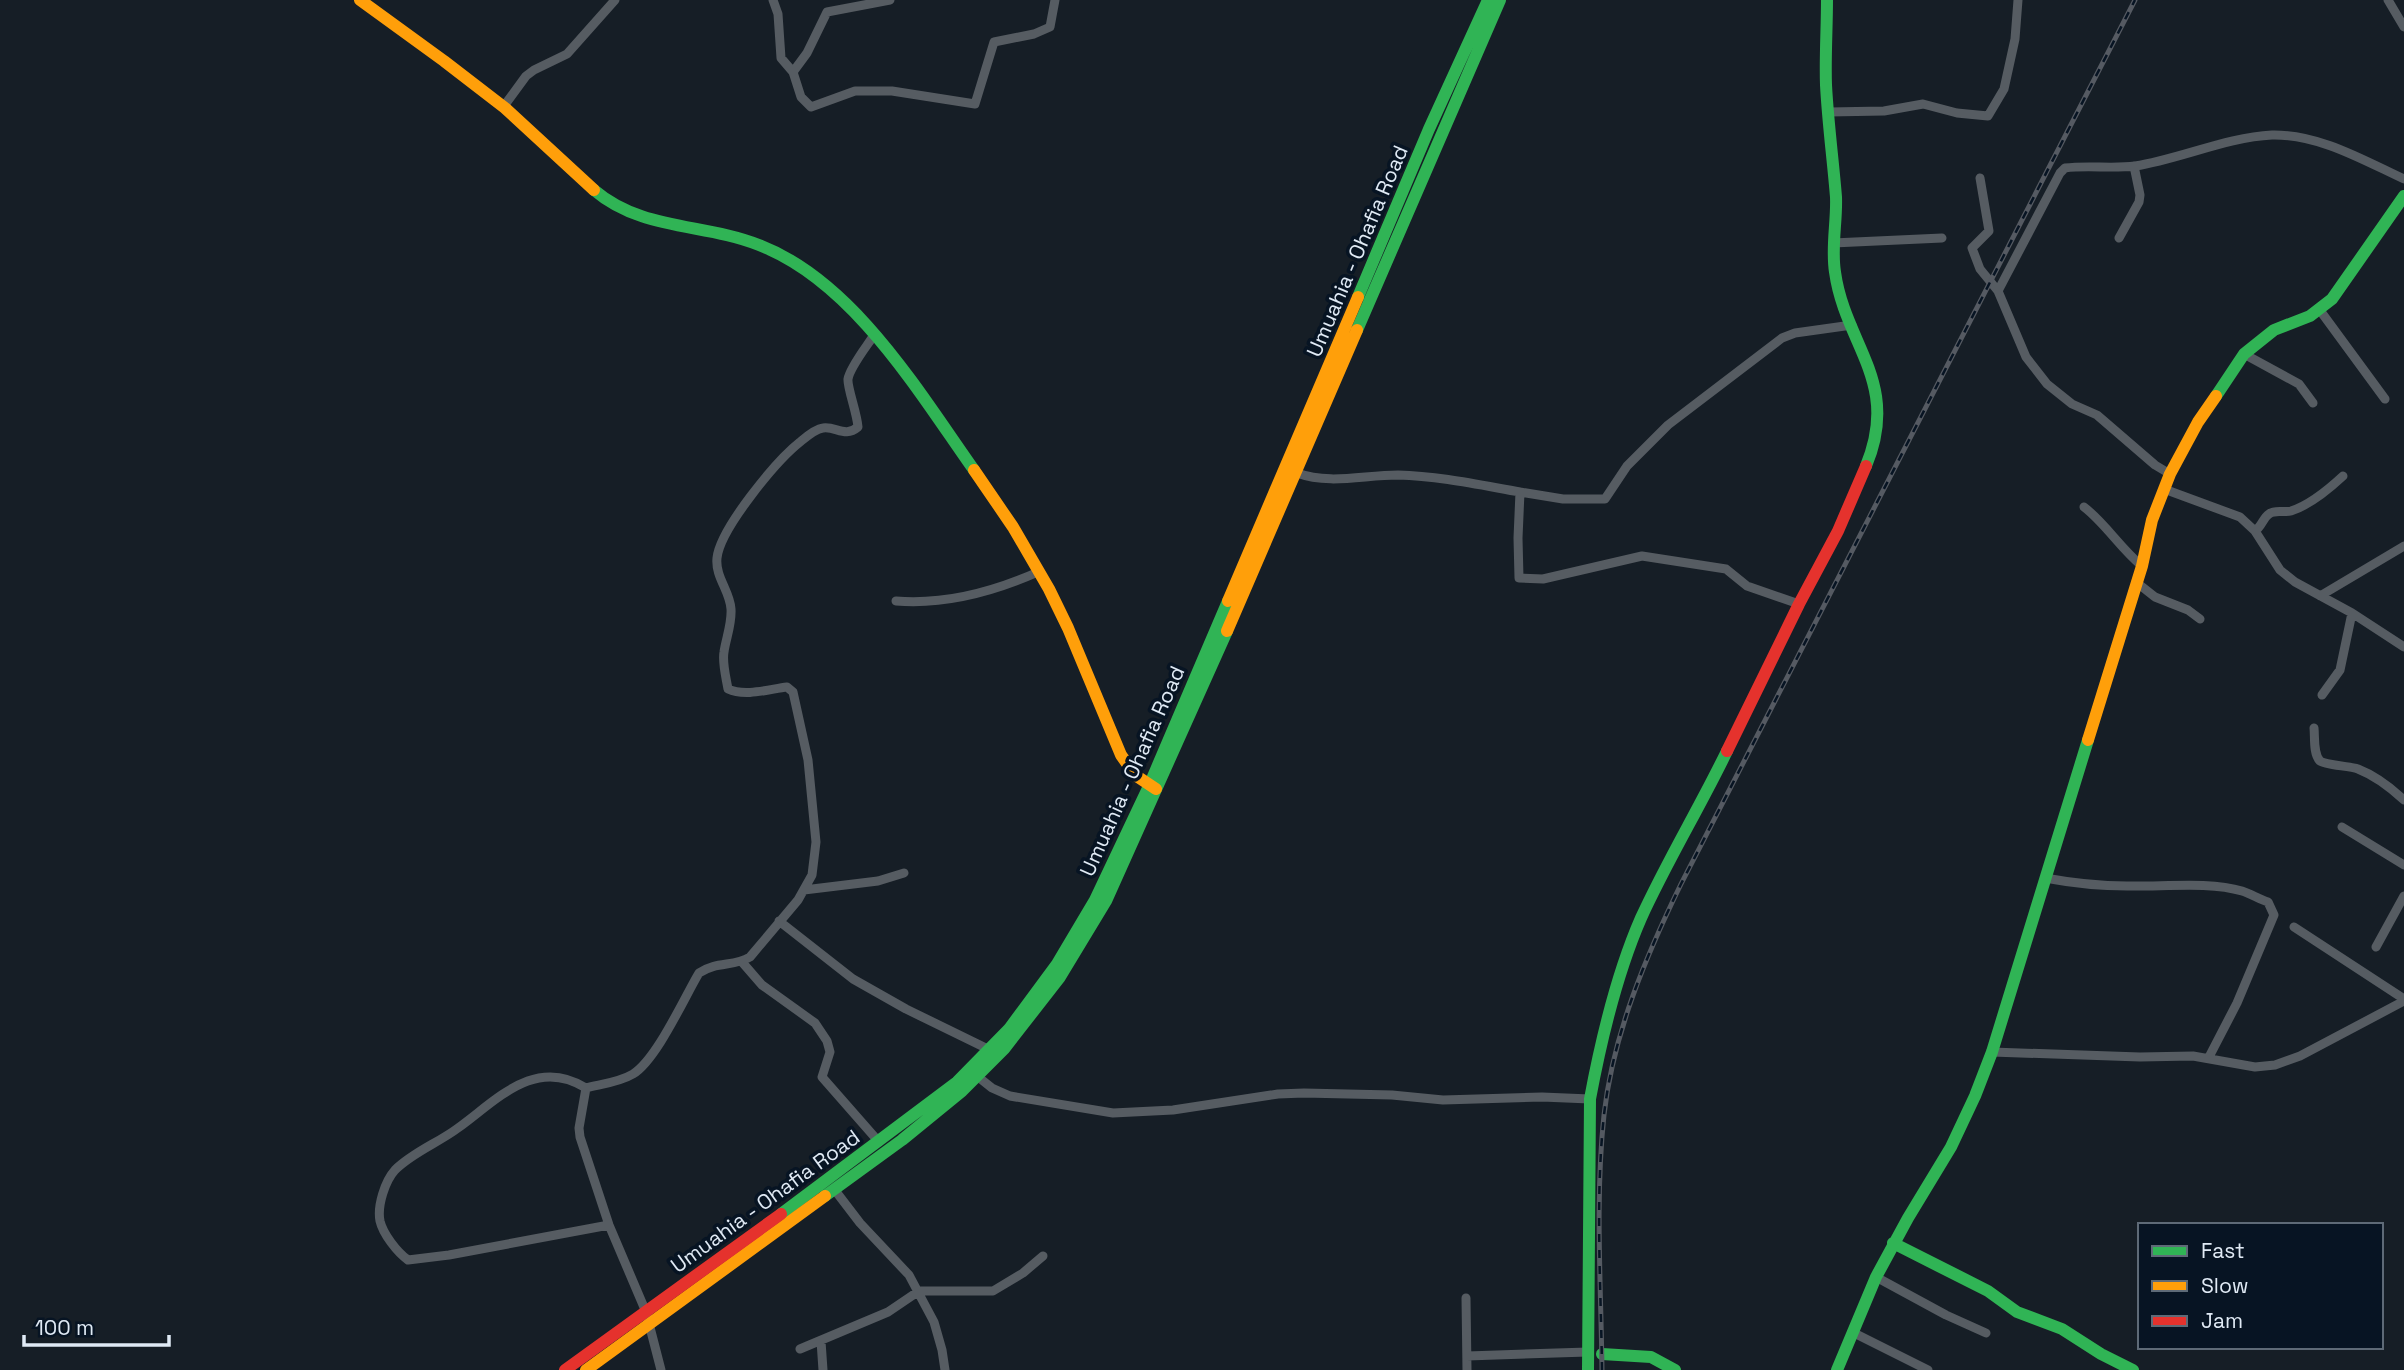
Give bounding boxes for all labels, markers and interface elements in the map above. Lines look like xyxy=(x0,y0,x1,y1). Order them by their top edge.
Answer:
street label: Umuahia - Ohafia Road xyxy=(1300,141,1414,361)
street label: Umuahia - Ohafia Road xyxy=(1073,662,1191,880)
street label: Umuahia - Ohafia Road xyxy=(665,1123,865,1279)
legend xyxy=(2138,1223,2383,1349)
text: Fast xyxy=(2201,1237,2245,1264)
text: Slow xyxy=(2201,1272,2249,1299)
scale bar xyxy=(24,1304,170,1348)
text: Jam xyxy=(2201,1307,2243,1334)
text: 100 m xyxy=(35,1314,94,1341)

